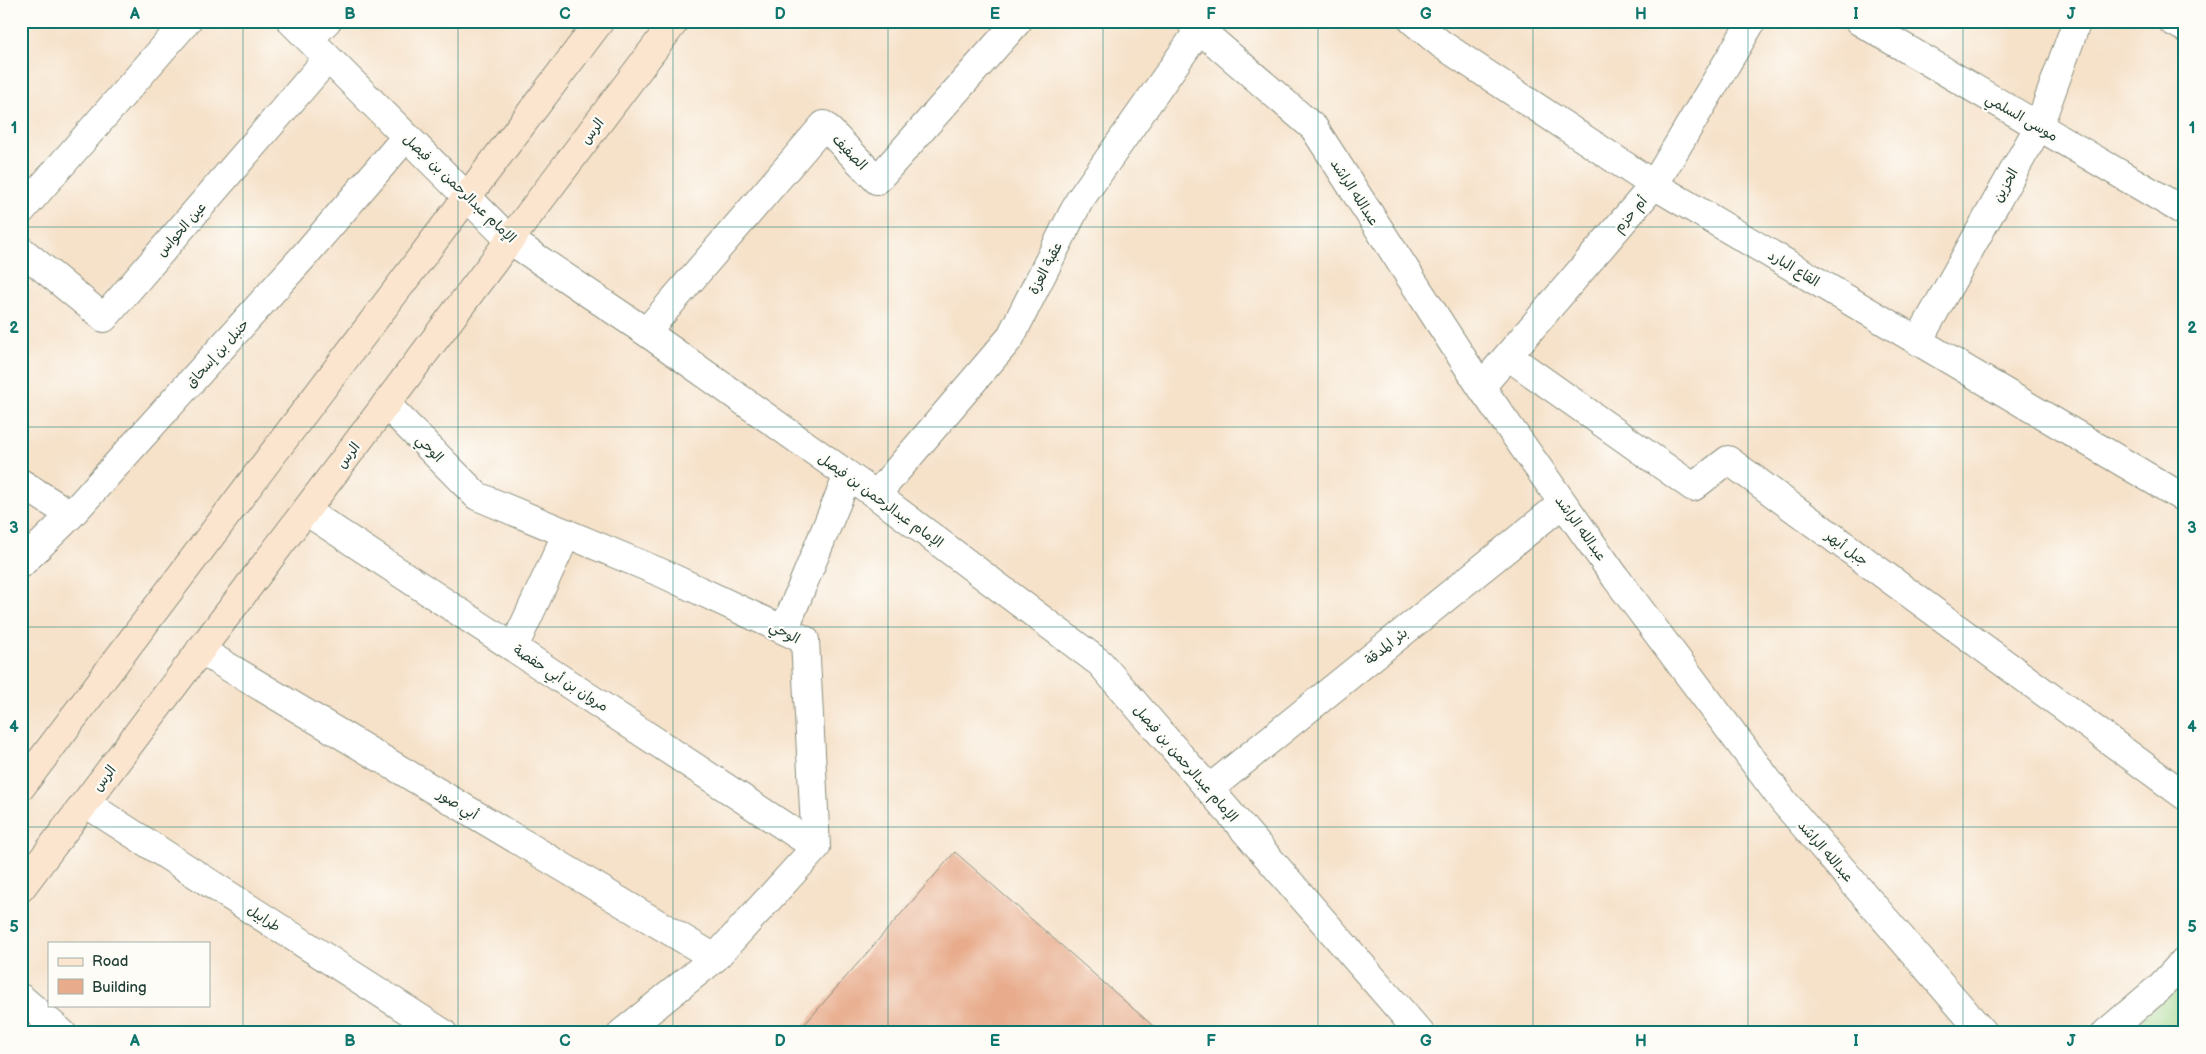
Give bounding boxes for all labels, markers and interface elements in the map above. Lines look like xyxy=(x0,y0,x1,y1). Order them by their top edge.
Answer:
text: A xyxy=(129,5,140,24)
text: B xyxy=(344,5,356,24)
text: C xyxy=(559,5,571,24)
text: D xyxy=(774,5,786,24)
text: E xyxy=(990,5,1000,24)
text: F xyxy=(1206,5,1216,24)
text: G xyxy=(1420,5,1432,24)
text: H xyxy=(1635,5,1647,24)
text: I xyxy=(1853,5,1859,24)
text: J xyxy=(2067,5,2076,24)
street label: موسى السلمي xyxy=(1981,90,2061,148)
street label: الرس xyxy=(577,115,608,148)
text: 1 xyxy=(11,119,17,138)
text: 1 xyxy=(2189,119,2195,138)
street label: الإمام عبدالرحمن بن فيصل xyxy=(398,130,520,248)
street label: الصفيف xyxy=(829,131,871,174)
street label: عبدالله الراشد xyxy=(1327,156,1382,229)
street label: الحزين xyxy=(1989,165,2022,205)
street label: أم حزم xyxy=(1610,192,1653,237)
street label: عين الحواس xyxy=(153,198,210,260)
street label: عقبة العزة xyxy=(1025,239,1066,297)
street label: القاع البارد xyxy=(1764,246,1823,292)
street label: حنبل بن إسحاق xyxy=(182,316,253,391)
text: 2 xyxy=(9,319,19,338)
text: 2 xyxy=(2187,319,2197,338)
street label: الوحي xyxy=(409,431,447,469)
street label: الرس xyxy=(333,439,364,472)
street label: الإمام عبدالرحمن بن فيصل xyxy=(814,449,946,553)
street label: عبدالله الراشد xyxy=(1551,492,1610,564)
text: 3 xyxy=(9,519,19,538)
text: 3 xyxy=(2187,519,2197,538)
street label: جبل أبهر xyxy=(1821,527,1871,570)
street label: الوحي xyxy=(765,617,803,651)
street label: بئر المدقة xyxy=(1362,624,1411,669)
street label: مروان بن أبي حفصة xyxy=(508,641,611,719)
street label: الإمام عبدالرحمن بن فيصل xyxy=(1128,701,1241,827)
text: 4 xyxy=(9,718,19,737)
text: 4 xyxy=(2187,718,2197,737)
street label: الرس xyxy=(89,762,120,795)
street label: أبي صور xyxy=(431,785,482,827)
street label: عبدالله الراشد xyxy=(1794,817,1857,886)
street label: طرابيل xyxy=(244,901,284,935)
text: 5 xyxy=(9,918,19,937)
text: 5 xyxy=(2187,918,2197,937)
legend xyxy=(48,942,210,1006)
text: Road xyxy=(92,952,128,971)
text: Building xyxy=(92,978,147,997)
text: A xyxy=(129,1032,140,1051)
text: B xyxy=(344,1032,356,1051)
text: C xyxy=(559,1032,571,1051)
text: D xyxy=(774,1032,786,1051)
text: E xyxy=(990,1032,1000,1051)
text: F xyxy=(1206,1032,1216,1051)
text: G xyxy=(1420,1032,1432,1051)
text: H xyxy=(1635,1032,1647,1051)
text: I xyxy=(1853,1032,1859,1051)
text: J xyxy=(2067,1032,2076,1051)

